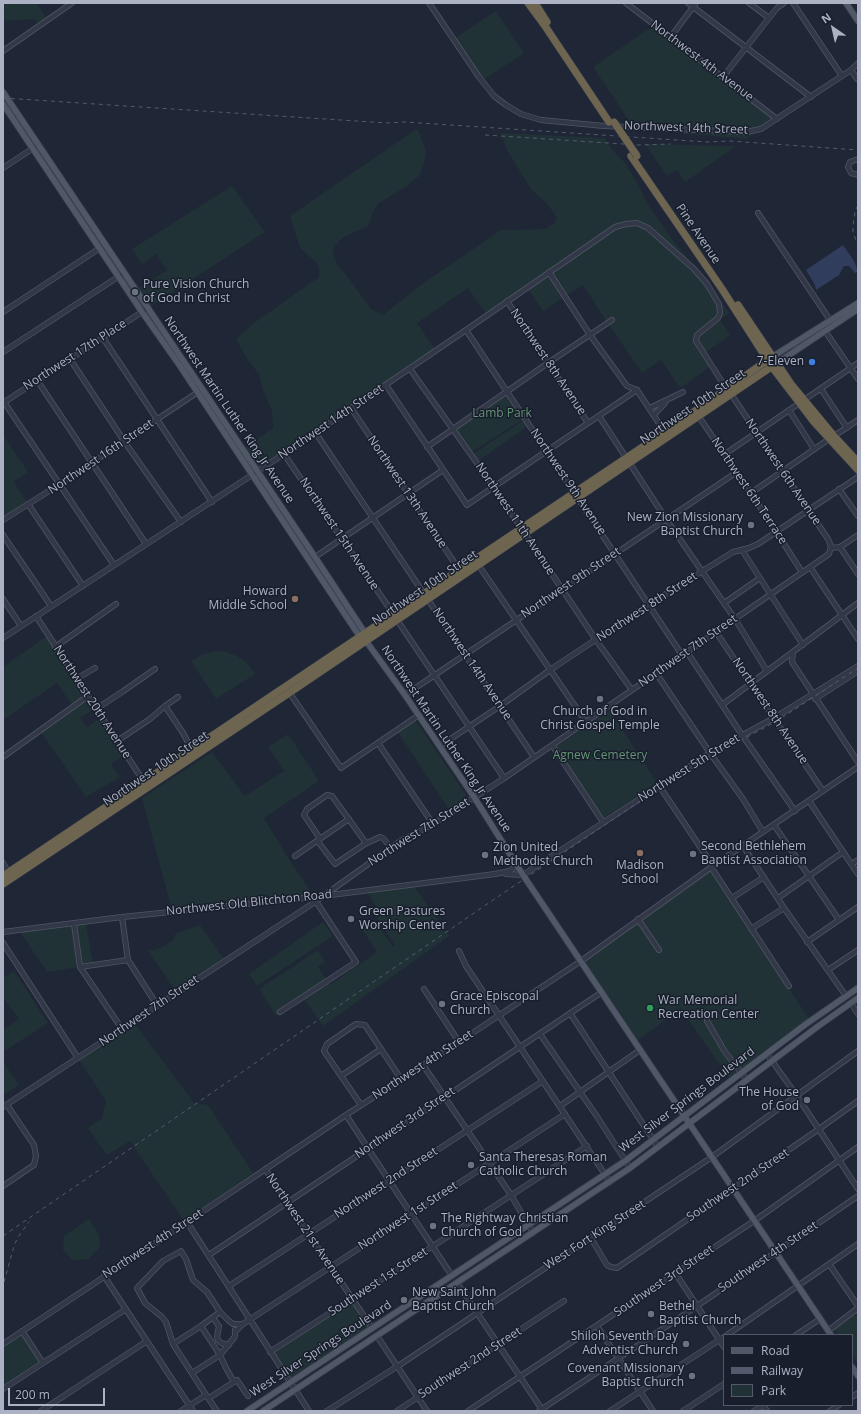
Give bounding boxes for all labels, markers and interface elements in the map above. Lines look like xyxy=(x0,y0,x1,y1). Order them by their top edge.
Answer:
north arrow xyxy=(813,8,853,48)
text: N xyxy=(818,9,834,26)
street label: Northwest 4th Avenue xyxy=(648,18,756,104)
street label: Northwest 14th Street xyxy=(624,119,748,137)
street label: Pine Avenue xyxy=(673,201,723,267)
place label: Pure Vision Church of God in Christ xyxy=(143,278,249,306)
marker: Pure Vision Church of God in Christ xyxy=(130,287,140,297)
street label: Northwest 8th Avenue xyxy=(507,306,589,418)
street label: Northwest Martin Luther King Jr Avenue xyxy=(161,314,297,506)
street label: Northwest 17th Place xyxy=(21,316,129,394)
place label: 7-Eleven xyxy=(757,355,804,369)
marker: 7-Eleven xyxy=(807,357,817,367)
street label: Northwest 10th Street xyxy=(638,366,748,448)
street label: Northwest 14th Street xyxy=(276,381,386,463)
park label: Lamb Park xyxy=(472,407,532,421)
street label: Northwest 16th Street xyxy=(46,416,156,498)
street label: Northwest 6th Avenue xyxy=(742,416,824,528)
street label: Northwest 9th Avenue xyxy=(527,426,609,538)
street label: Northwest 13th Avenue xyxy=(364,433,450,551)
street label: Northwest 6th Terrace xyxy=(708,435,790,547)
street label: Northwest 11th Avenue xyxy=(472,460,558,578)
street label: Northwest 15th Avenue xyxy=(296,475,382,593)
place label: New Zion Missionary Baptist Church xyxy=(627,511,743,539)
marker: New Zion Missionary Baptist Church xyxy=(746,520,756,530)
street label: Northwest 9th Street xyxy=(518,544,624,622)
street label: Northwest 10th Street xyxy=(370,547,480,629)
street label: Northwest 8th Street xyxy=(594,569,700,645)
place label: Howard Middle School xyxy=(208,585,287,613)
marker: Howard Middle School xyxy=(290,594,300,604)
street label: Northwest 14th Avenue xyxy=(429,605,515,723)
street label: Northwest 7th Street xyxy=(636,612,740,690)
street label: Northwest 20th Avenue xyxy=(50,643,134,761)
street label: Northwest Martin Luther King Jr Avenue xyxy=(378,643,514,835)
street label: Northwest 8th Avenue xyxy=(729,655,811,767)
marker: Church of God in Christ Gospel Temple xyxy=(595,694,605,704)
place label: Church of God in Christ Gospel Temple xyxy=(540,705,660,733)
street label: Northwest 10th Street xyxy=(101,728,211,810)
street label: Northwest 5th Street xyxy=(636,731,742,805)
park label: Agnew Cemetery xyxy=(553,749,647,763)
street label: Northwest 7th Street xyxy=(366,795,472,869)
place label: Second Bethlehem Baptist Association xyxy=(701,840,807,868)
place label: Zion United Methodist Church xyxy=(493,841,593,869)
marker: Madison School xyxy=(635,848,645,858)
marker: Second Bethlehem Baptist Association xyxy=(688,849,698,859)
marker: Zion United Methodist Church xyxy=(480,850,490,860)
place label: Madison School xyxy=(616,859,664,887)
street label: Northwest Old Blitchton Road xyxy=(165,887,333,919)
place label: Green Pastures Worship Center xyxy=(359,905,446,933)
marker: Green Pastures Worship Center xyxy=(346,914,356,924)
street label: Northwest 7th Street xyxy=(96,972,202,1050)
place label: Grace Episcopal Church xyxy=(450,990,539,1018)
place label: War Memorial Recreation Center xyxy=(658,994,759,1022)
marker: Grace Episcopal Church xyxy=(437,999,447,1009)
marker: War Memorial Recreation Center xyxy=(645,1003,655,1013)
street label: Northwest 4th Street xyxy=(370,1027,476,1103)
street label: West Silver Springs Boulevard xyxy=(616,1044,758,1156)
street label: Northwest 3rd Street xyxy=(352,1084,458,1162)
place label: The House of God xyxy=(739,1086,799,1114)
marker: The House of God xyxy=(802,1095,812,1105)
street label: Northwest 2nd Street xyxy=(332,1144,440,1222)
street label: Southwest 2nd Street xyxy=(684,1145,792,1225)
place label: Santa Theresas Roman Catholic Church xyxy=(479,1151,607,1179)
marker: Santa Theresas Roman Catholic Church xyxy=(466,1160,476,1170)
street label: Northwest 21st Avenue xyxy=(263,1171,347,1287)
street label: Northwest 1st Street xyxy=(356,1179,460,1253)
street label: West Fort King Street xyxy=(542,1197,648,1273)
street label: Northwest 4th Street xyxy=(100,1206,206,1282)
place label: The Rightway Christian Church of God xyxy=(441,1212,568,1240)
street label: Southwest 4th Street xyxy=(715,1218,821,1296)
marker: The Rightway Christian Church of God xyxy=(428,1221,438,1231)
street label: Southwest 3rd Street xyxy=(611,1242,717,1320)
street label: Southwest 1st Street xyxy=(326,1245,430,1319)
place label: New Saint John Baptist Church xyxy=(412,1286,496,1314)
marker: New Saint John Baptist Church xyxy=(399,1295,409,1305)
street label: West Silver Springs Boulevard xyxy=(248,1298,394,1400)
place label: Bethel Baptist Church xyxy=(659,1300,741,1328)
marker: Bethel Baptist Church xyxy=(646,1309,656,1319)
street label: Southwest 2nd Street xyxy=(416,1324,524,1402)
place label: Shiloh Seventh Day Adventist Church xyxy=(571,1330,678,1358)
legend xyxy=(723,1334,853,1406)
marker: Shiloh Seventh Day Adventist Church xyxy=(681,1339,691,1349)
text: Road xyxy=(761,1342,790,1359)
place label: Covenant Missionary Baptist Church xyxy=(567,1362,684,1390)
text: Railway xyxy=(761,1362,803,1379)
marker: Covenant Missionary Baptist Church xyxy=(687,1371,697,1381)
scale bar xyxy=(10,1380,107,1406)
text: Park xyxy=(761,1382,786,1399)
text: 200 m xyxy=(15,1386,50,1403)

